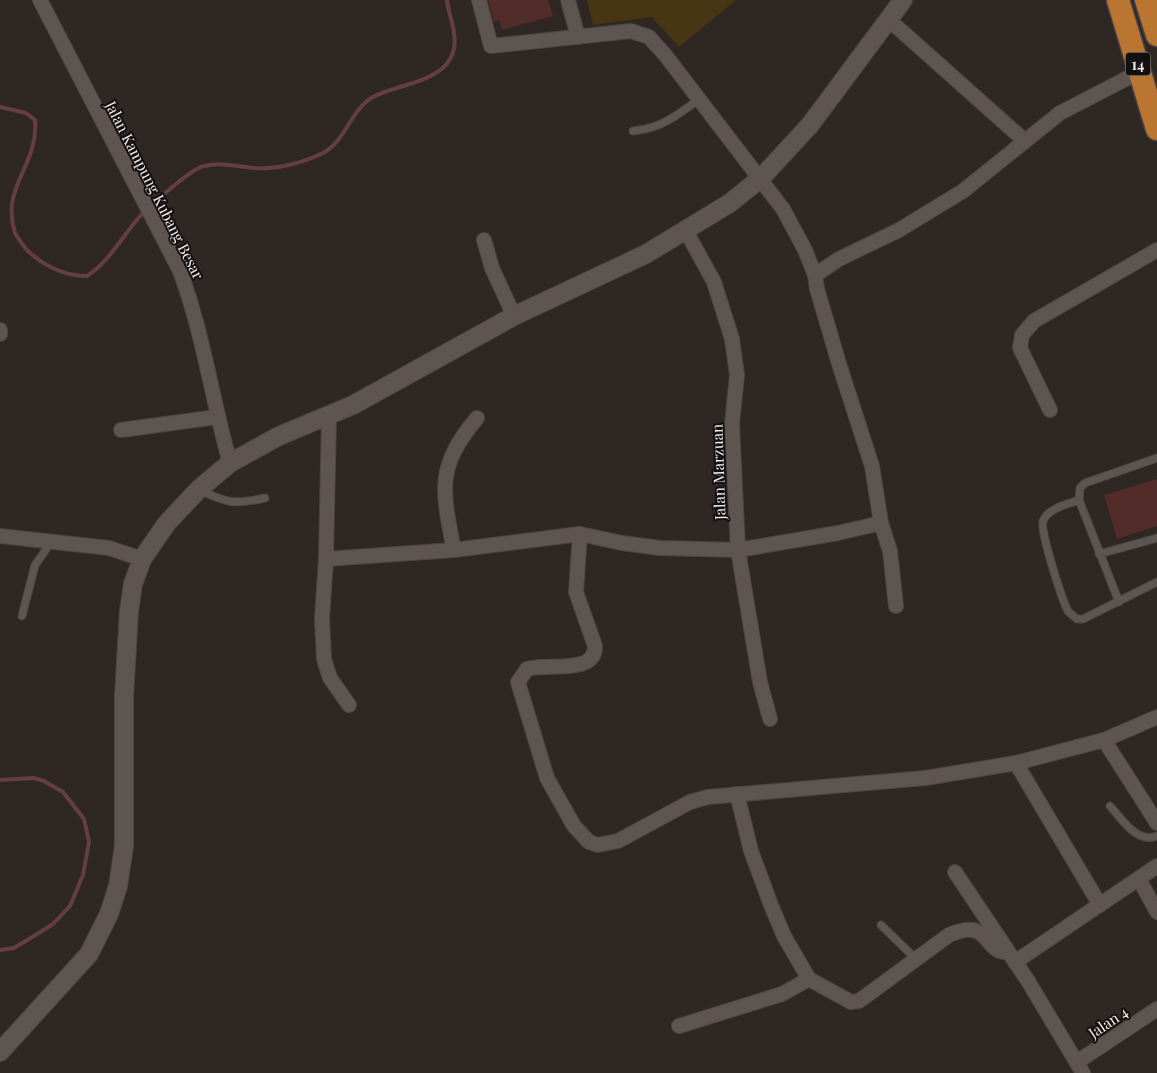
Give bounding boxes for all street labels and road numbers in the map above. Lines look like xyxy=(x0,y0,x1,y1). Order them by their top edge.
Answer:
road number: 14 xyxy=(1126,52,1150,76)
street label: Jalan Kampung Kubang Besar xyxy=(101,96,209,283)
street label: Jalan Marzuan xyxy=(706,424,730,521)
street label: Jalan 4 xyxy=(1084,1002,1132,1043)

